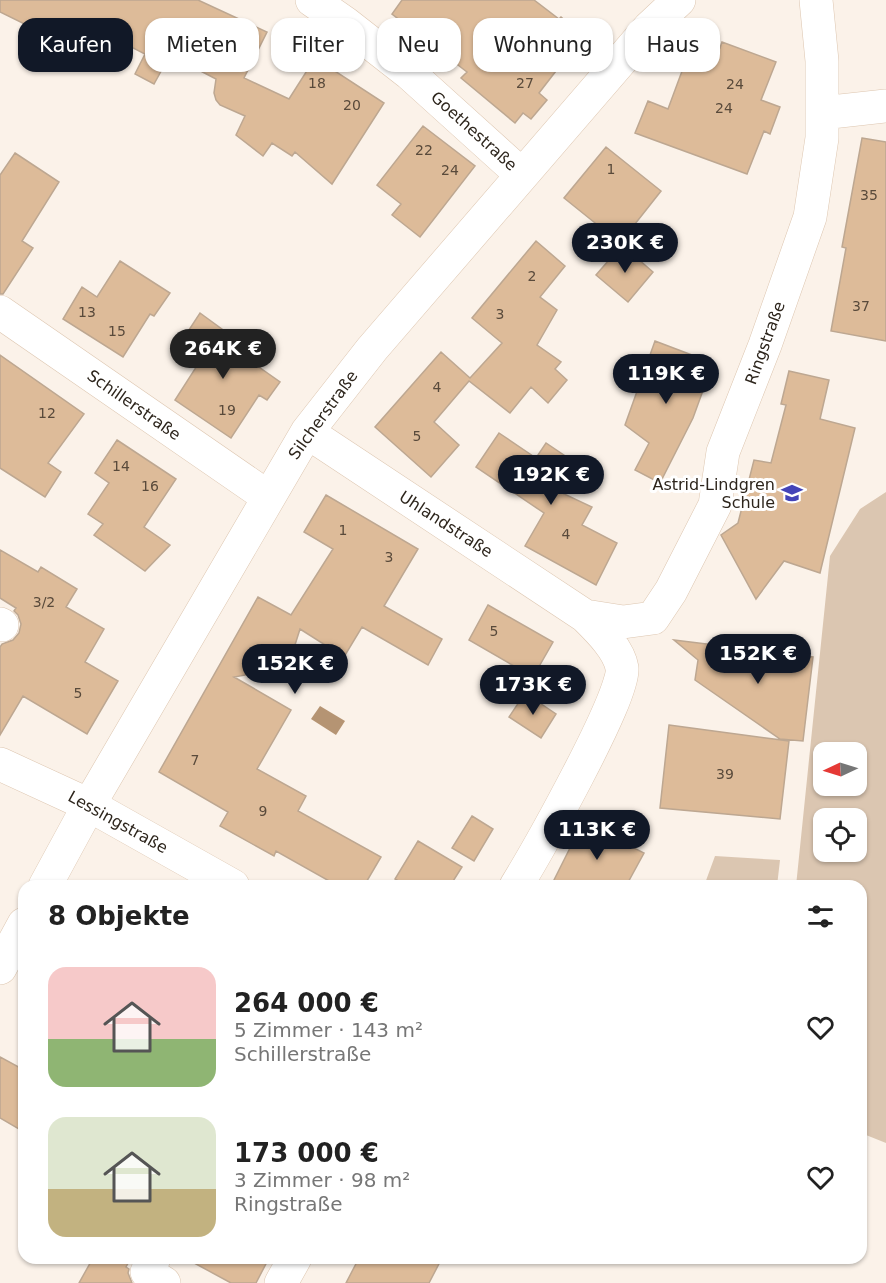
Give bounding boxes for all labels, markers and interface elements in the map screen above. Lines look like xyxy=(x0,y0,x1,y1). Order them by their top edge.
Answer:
chip: Kaufen xyxy=(18,18,133,72)
chip: Mieten xyxy=(145,18,259,72)
chip: Filter xyxy=(271,18,365,72)
chip: Neu xyxy=(377,18,461,72)
chip: Wohnung xyxy=(473,18,613,72)
chip: Haus xyxy=(625,18,720,72)
house number: 18 xyxy=(308,75,326,91)
house number: 27 xyxy=(516,75,534,91)
house number: 24 xyxy=(726,76,744,92)
street label: Goethestraße xyxy=(427,87,521,175)
house number: 20 xyxy=(343,97,361,113)
house number: 24 xyxy=(715,100,733,116)
house number: 22 xyxy=(415,142,433,158)
house number: 1 xyxy=(607,161,615,177)
house number: 24 xyxy=(441,162,459,178)
house number: 35 xyxy=(860,187,878,203)
pin: 230K € xyxy=(576,223,674,274)
text: 230K € xyxy=(586,230,664,254)
house number: 2 xyxy=(528,268,536,284)
house number: 37 xyxy=(852,298,870,314)
street label: Ringstraße xyxy=(741,299,789,387)
house number: 13 xyxy=(78,304,96,320)
house number: 3 xyxy=(496,306,504,322)
house number: 15 xyxy=(108,323,126,339)
pin: 264K € xyxy=(174,329,272,380)
text: 264K € xyxy=(184,336,262,360)
pin: 119K € xyxy=(617,354,715,405)
text: 119K € xyxy=(627,361,705,385)
street label: Schillerstraße xyxy=(84,366,184,444)
street label: Silcherstraße xyxy=(284,367,362,463)
house number: 4 xyxy=(433,379,442,395)
house number: 19 xyxy=(218,402,236,418)
house number: 12 xyxy=(38,405,56,421)
house number: 5 xyxy=(413,428,421,444)
pin: 192K € xyxy=(502,455,600,506)
house number: 14 xyxy=(112,458,130,474)
text: 192K € xyxy=(512,462,590,486)
place label: Astrid-Lindgren Schule xyxy=(652,475,775,512)
house number: 16 xyxy=(141,478,159,494)
school or university icon: Astrid-Lindgren Schule xyxy=(780,481,804,505)
street label: Uhlandstraße xyxy=(396,487,496,561)
house number: 1 xyxy=(339,522,347,538)
house number: 4 xyxy=(562,526,571,542)
house number: 3 xyxy=(385,549,393,565)
house number: 3/2 xyxy=(33,594,55,610)
house number: 5 xyxy=(490,623,498,639)
pin: 152K € xyxy=(709,634,807,685)
text: 152K € xyxy=(719,641,797,665)
pin: 152K € xyxy=(246,644,344,695)
text: 152K € xyxy=(256,651,334,675)
pin: 173K € xyxy=(484,665,582,716)
text: 173K € xyxy=(494,672,572,696)
house number: 5 xyxy=(74,685,82,701)
north arrow xyxy=(813,742,867,796)
map controls xyxy=(813,742,867,862)
house number: 7 xyxy=(191,752,199,768)
house number: 39 xyxy=(716,766,734,782)
street label: Lessingstraße xyxy=(65,787,171,857)
house number: 9 xyxy=(259,803,267,819)
button: locate xyxy=(813,808,867,862)
pin: 113K € xyxy=(548,810,646,861)
text: 113K € xyxy=(558,817,636,841)
icon: filters xyxy=(804,900,837,933)
text: 8 Objekte xyxy=(48,901,190,931)
text: 264 000 € xyxy=(234,988,379,1018)
icon: home xyxy=(96,991,168,1063)
icon: heart xyxy=(804,1011,837,1044)
text: 5 Zimmer · 143 m² xyxy=(234,1018,423,1042)
text: Schillerstraße xyxy=(234,1042,371,1066)
text: 173 000 € xyxy=(234,1138,379,1168)
icon: home xyxy=(96,1141,168,1213)
icon: heart xyxy=(804,1161,837,1194)
text: 3 Zimmer · 98 m² xyxy=(234,1168,410,1192)
text: Ringstraße xyxy=(234,1192,342,1216)

